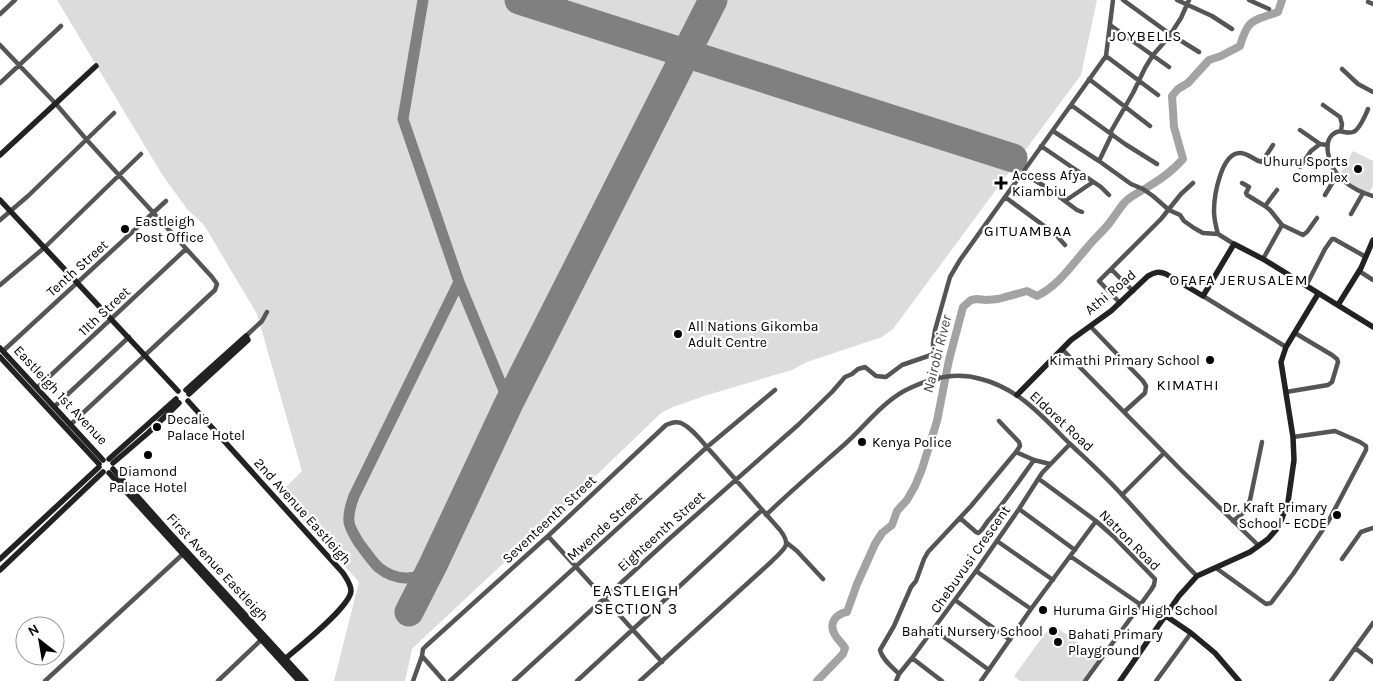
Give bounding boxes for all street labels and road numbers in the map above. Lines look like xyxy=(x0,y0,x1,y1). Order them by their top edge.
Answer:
street label: Tenth Street xyxy=(43,236,112,300)
street label: Athi Road xyxy=(1081,266,1139,319)
street label: 11th Street xyxy=(75,283,134,340)
street label: Eastleigh 1st Avenue xyxy=(10,342,111,449)
street label: Eldoret Road xyxy=(1026,388,1097,455)
street label: 2nd Avenue Eastleigh xyxy=(250,455,355,568)
street label: Seventeenth Street xyxy=(499,472,600,567)
street label: Mwende Street xyxy=(563,488,645,564)
street label: Eighteenth Street xyxy=(614,488,709,575)
street label: Chebuvusi Crescent xyxy=(927,502,1014,616)
street label: Natron Road xyxy=(1096,506,1164,574)
street label: First Avenue Eastleigh xyxy=(163,510,272,625)

